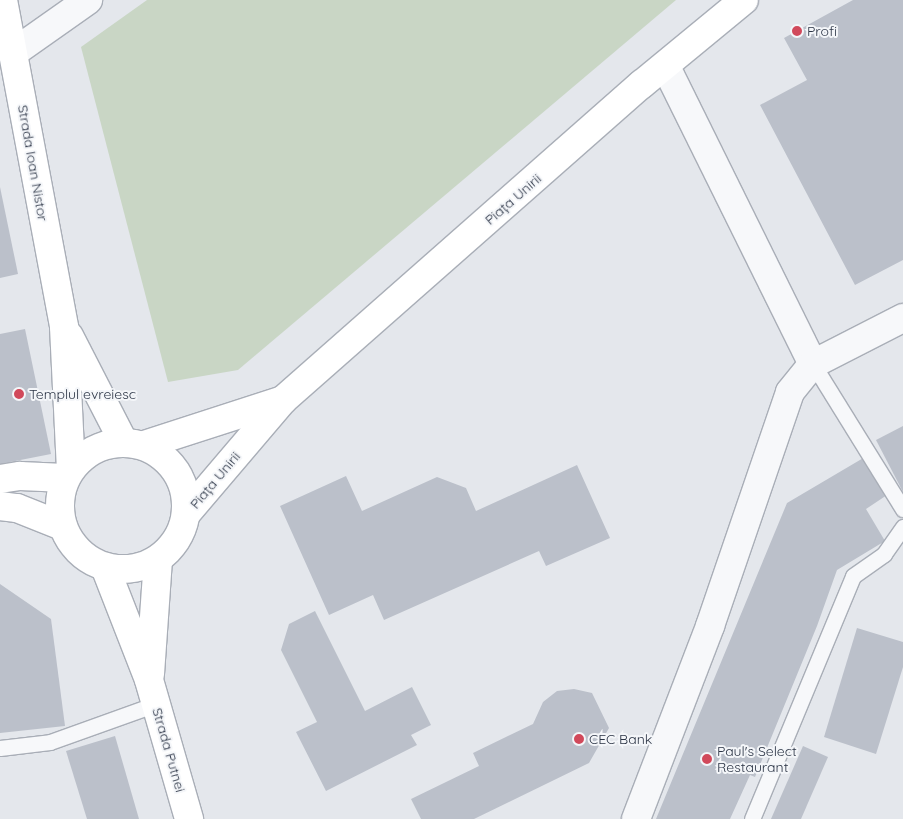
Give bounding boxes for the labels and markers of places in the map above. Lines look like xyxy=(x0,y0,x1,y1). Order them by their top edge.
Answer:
place label: Profi xyxy=(807,23,837,39)
marker: Profi xyxy=(791,25,803,37)
place label: Templul evreiesc xyxy=(29,386,136,402)
marker: Templul evreiesc xyxy=(13,388,25,400)
place label: CEC Bank xyxy=(589,731,652,747)
marker: CEC Bank xyxy=(573,733,585,745)
place label: Paul's Select Restaurant xyxy=(717,743,797,776)
marker: Paul's Select Restaurant xyxy=(701,753,713,765)

